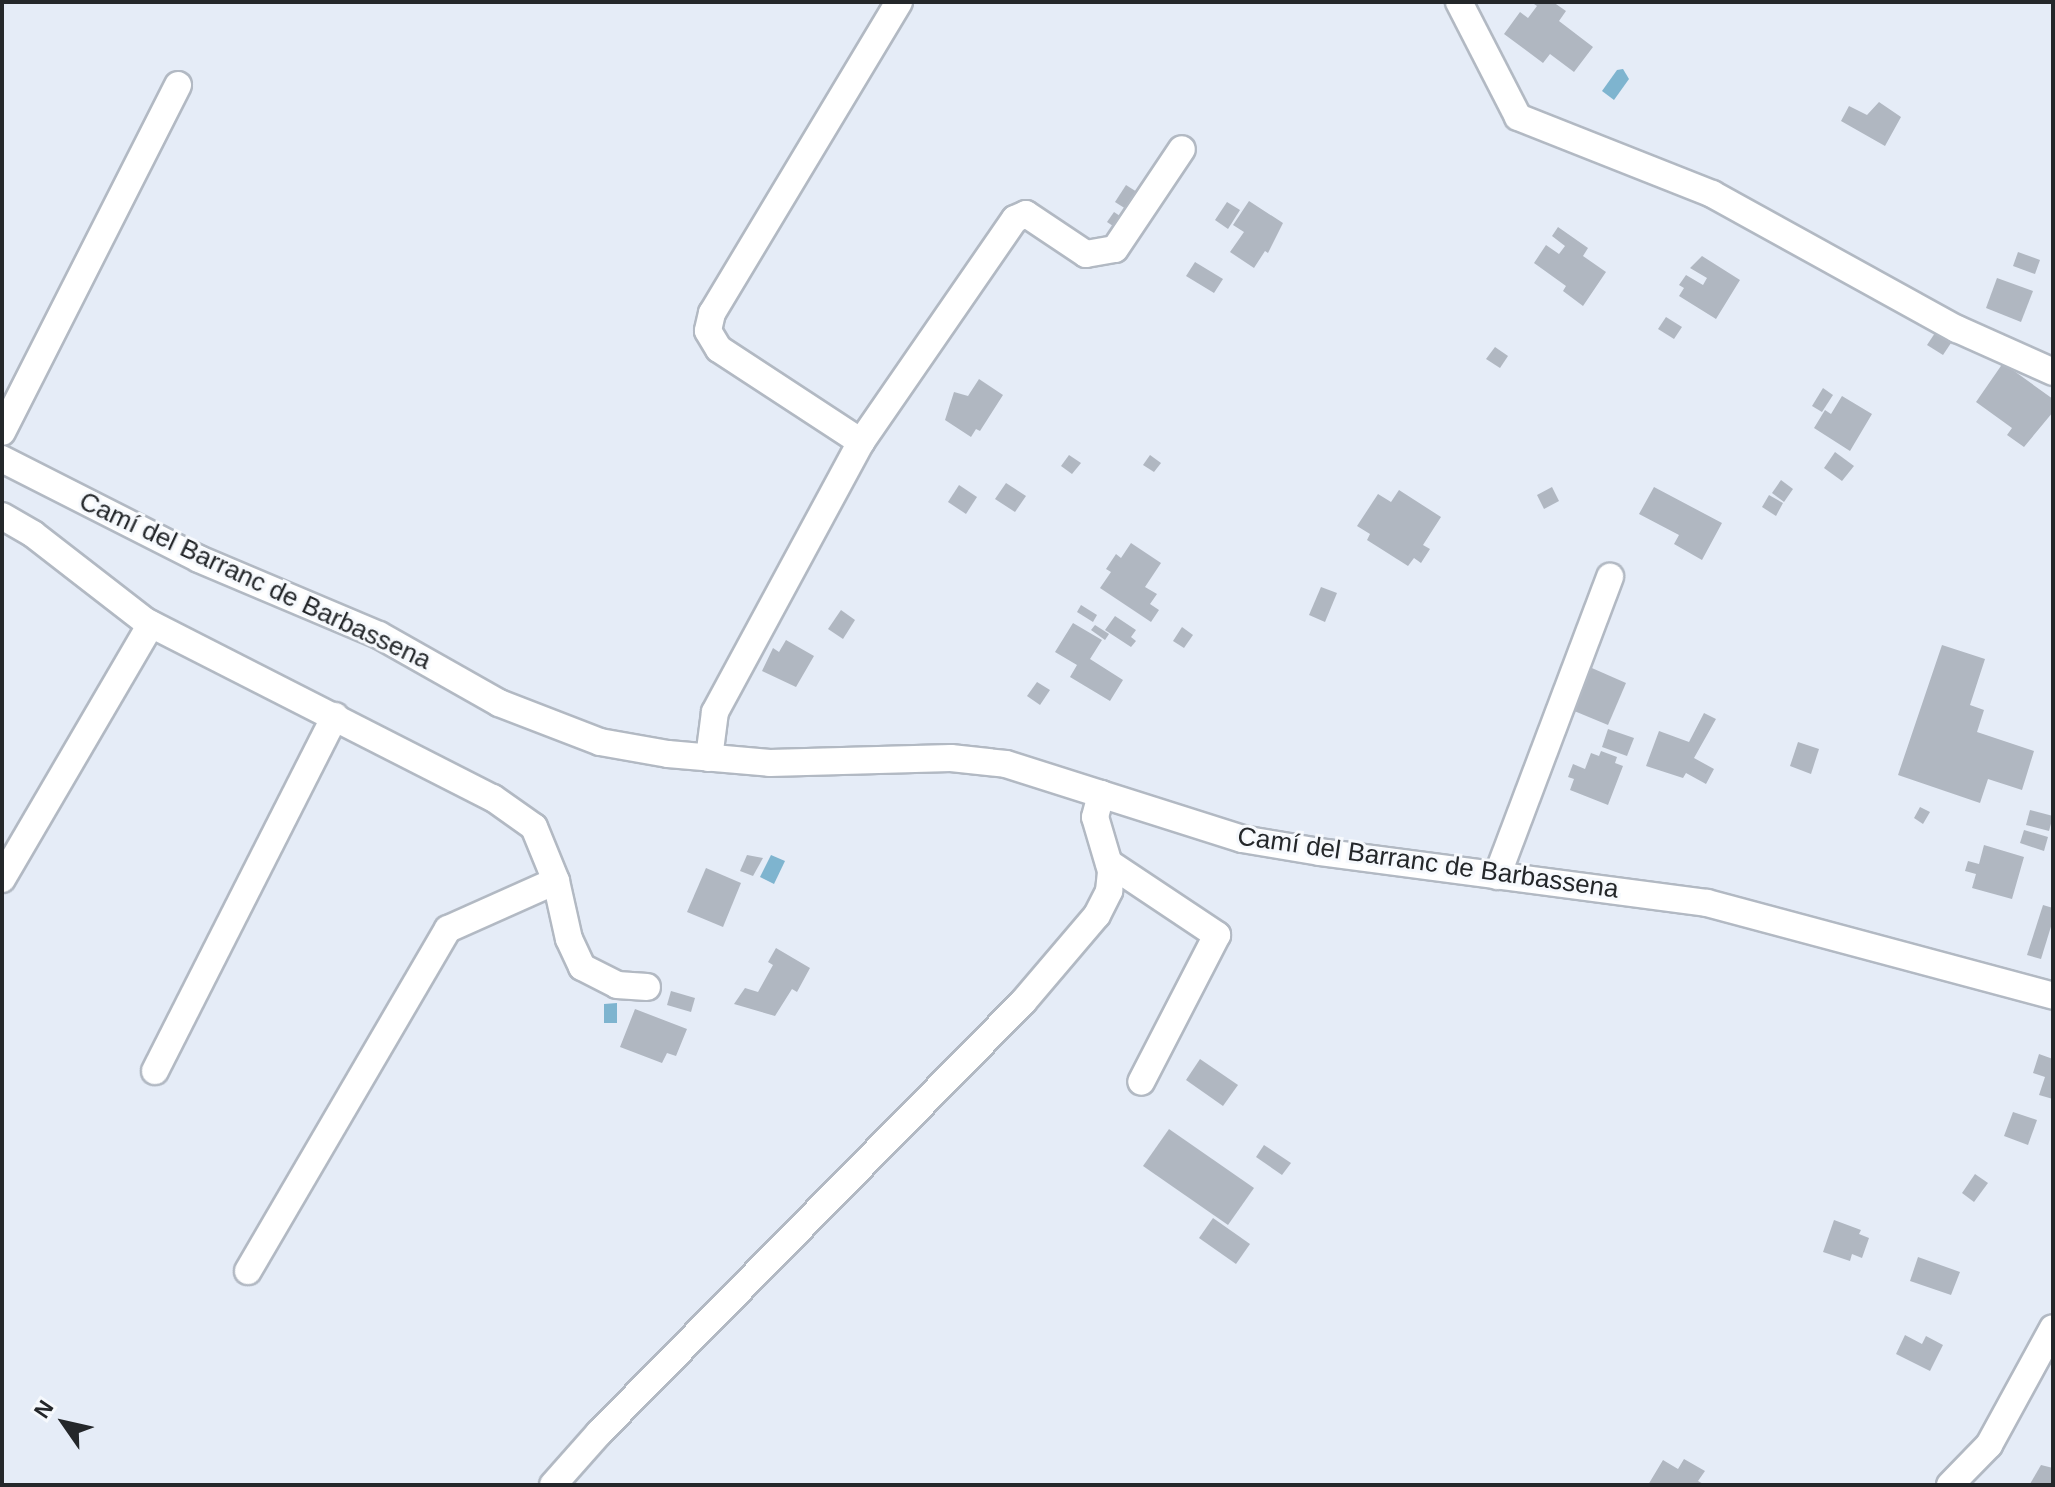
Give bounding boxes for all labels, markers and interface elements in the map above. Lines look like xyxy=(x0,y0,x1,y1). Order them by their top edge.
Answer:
street label: Camí del Barranc de Barbassena xyxy=(74,486,436,676)
street label: Camí del Barranc de Barbassena xyxy=(1235,821,1621,905)
north arrow xyxy=(24,1383,104,1463)
text: N xyxy=(29,1396,58,1423)

